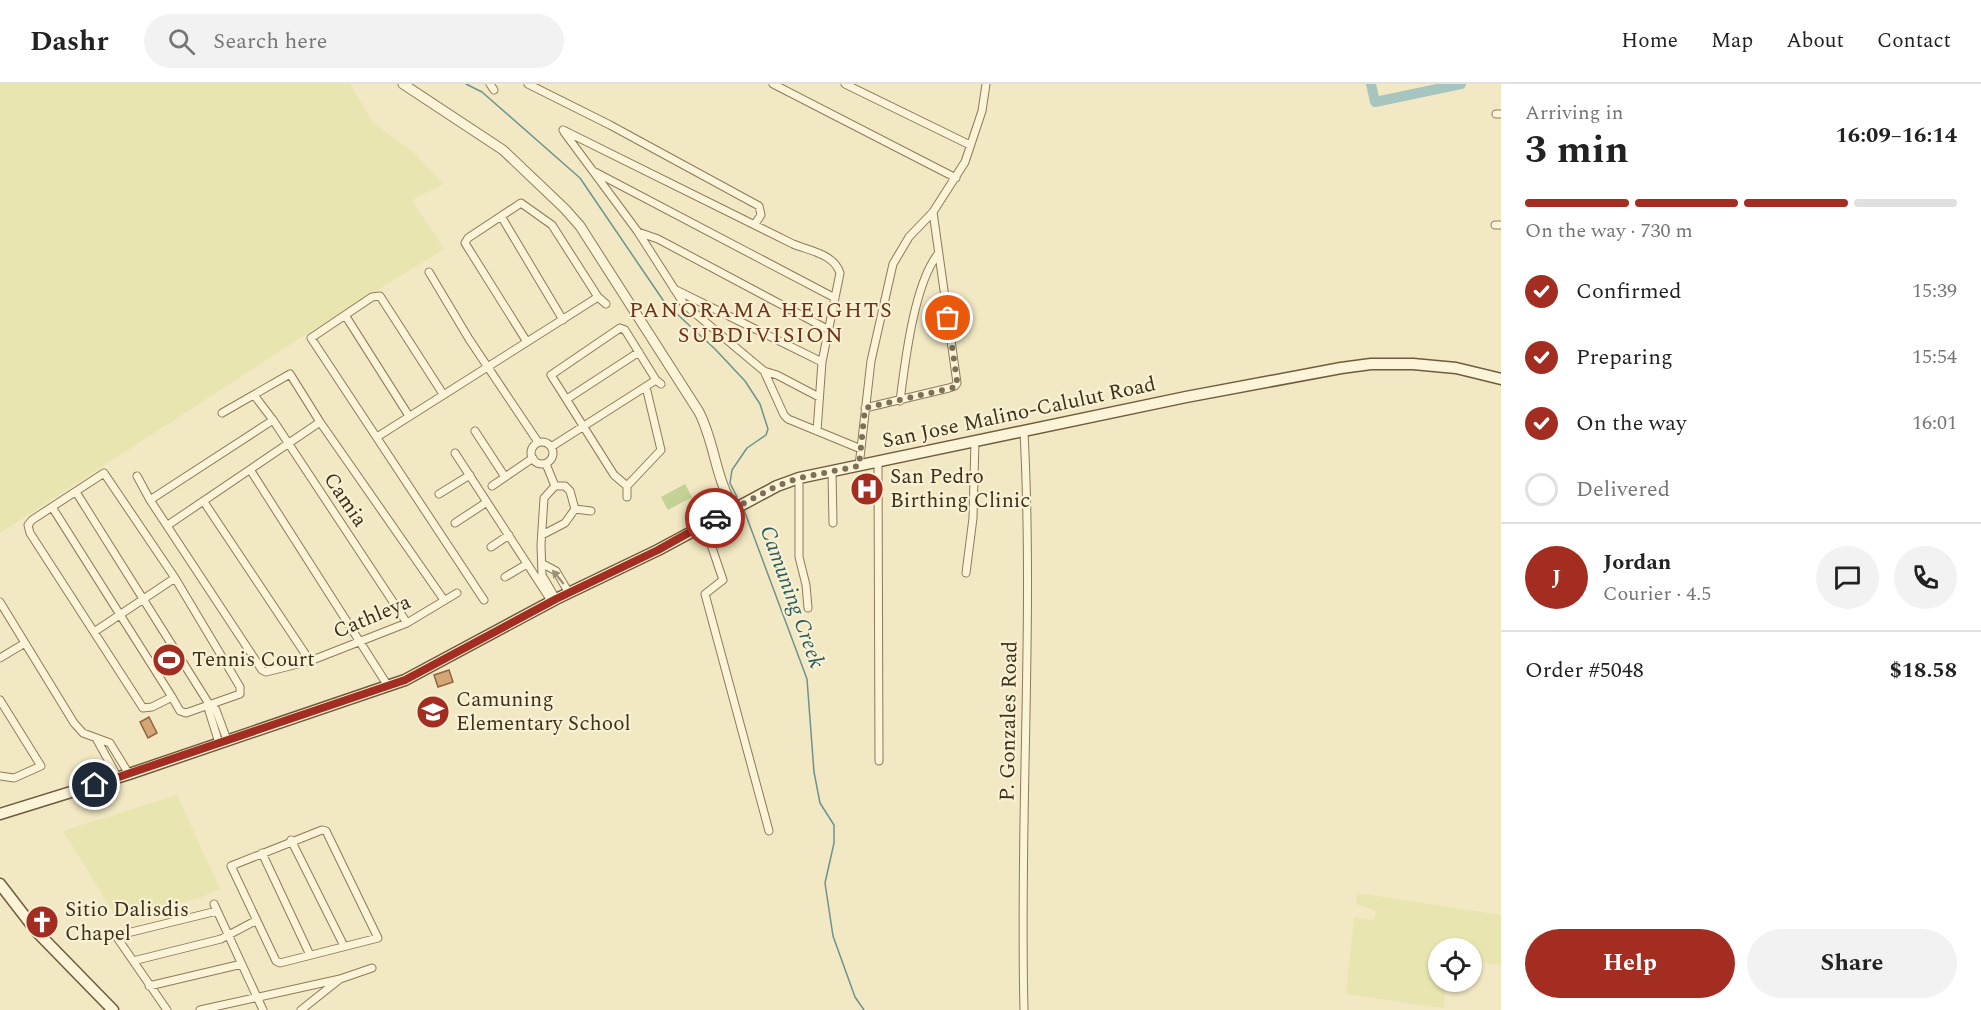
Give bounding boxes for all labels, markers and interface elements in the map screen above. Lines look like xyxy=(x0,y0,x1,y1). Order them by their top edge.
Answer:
search box xyxy=(144,14,564,68)
text: Dashr xyxy=(30,20,108,63)
icon: search xyxy=(165,25,198,58)
text: Search here xyxy=(213,25,327,58)
text: Home xyxy=(1621,25,1678,57)
text: Map xyxy=(1711,25,1753,57)
text: About xyxy=(1786,25,1844,57)
text: Contact xyxy=(1877,25,1951,57)
text: Arriving in xyxy=(1525,98,1623,128)
text: 16:09–16:14 xyxy=(1835,119,1957,152)
text: 3 min xyxy=(1525,121,1629,180)
text: On the way · 730 m xyxy=(1525,216,1693,246)
icon: check xyxy=(1525,275,1558,308)
text: Confirmed xyxy=(1576,275,1682,308)
text: 15:39 xyxy=(1912,276,1957,306)
pin xyxy=(922,292,973,343)
district label: PANORAMA HEIGHTS SUBDIVISION xyxy=(629,294,893,352)
icon: bag xyxy=(931,301,964,334)
icon: check xyxy=(1525,341,1558,374)
text: Preparing xyxy=(1576,341,1673,374)
text: 15:54 xyxy=(1912,342,1957,372)
street label: San Jose Malino-Calulut Road xyxy=(879,368,1159,458)
icon: check xyxy=(1525,407,1558,440)
text: On the way xyxy=(1576,407,1687,440)
text: 16:01 xyxy=(1912,408,1957,438)
place label: San Pedro Birthing Clinic xyxy=(890,461,1030,517)
street label: Camia xyxy=(315,466,376,535)
hospital icon: San Pedro Birthing Clinic xyxy=(849,471,885,507)
text: Delivered xyxy=(1576,473,1670,506)
courier xyxy=(685,488,745,548)
icon: car xyxy=(699,502,732,535)
water label: Camuning Creek xyxy=(751,521,833,673)
text: Jordan xyxy=(1603,546,1671,579)
button: chat xyxy=(1816,546,1879,609)
button: phone xyxy=(1894,546,1957,609)
text: J xyxy=(1552,561,1561,594)
one-way arrow xyxy=(551,569,564,585)
text: Courier · 4.5 xyxy=(1603,579,1711,609)
street label: Cathleya xyxy=(328,586,417,648)
street label: P. Gonzales Road xyxy=(992,641,1026,801)
sports icon: Tennis Court xyxy=(151,642,187,678)
place label: Tennis Court xyxy=(192,644,315,676)
text: Order #5048 xyxy=(1525,654,1644,687)
text: $18.58 xyxy=(1889,654,1957,687)
place label: Camuning Elementary School xyxy=(456,684,631,740)
school or university icon: Camuning Elementary School xyxy=(415,694,451,730)
pin xyxy=(69,759,120,810)
icon: home xyxy=(78,768,111,801)
place label: Sitio Dalisdis Chapel xyxy=(65,894,189,950)
church icon: Sitio Dalisdis Chapel xyxy=(24,904,60,940)
button: Help xyxy=(1525,929,1735,998)
button: Share xyxy=(1747,929,1957,998)
map controls xyxy=(1428,938,1482,992)
button: locate xyxy=(1428,938,1482,992)

